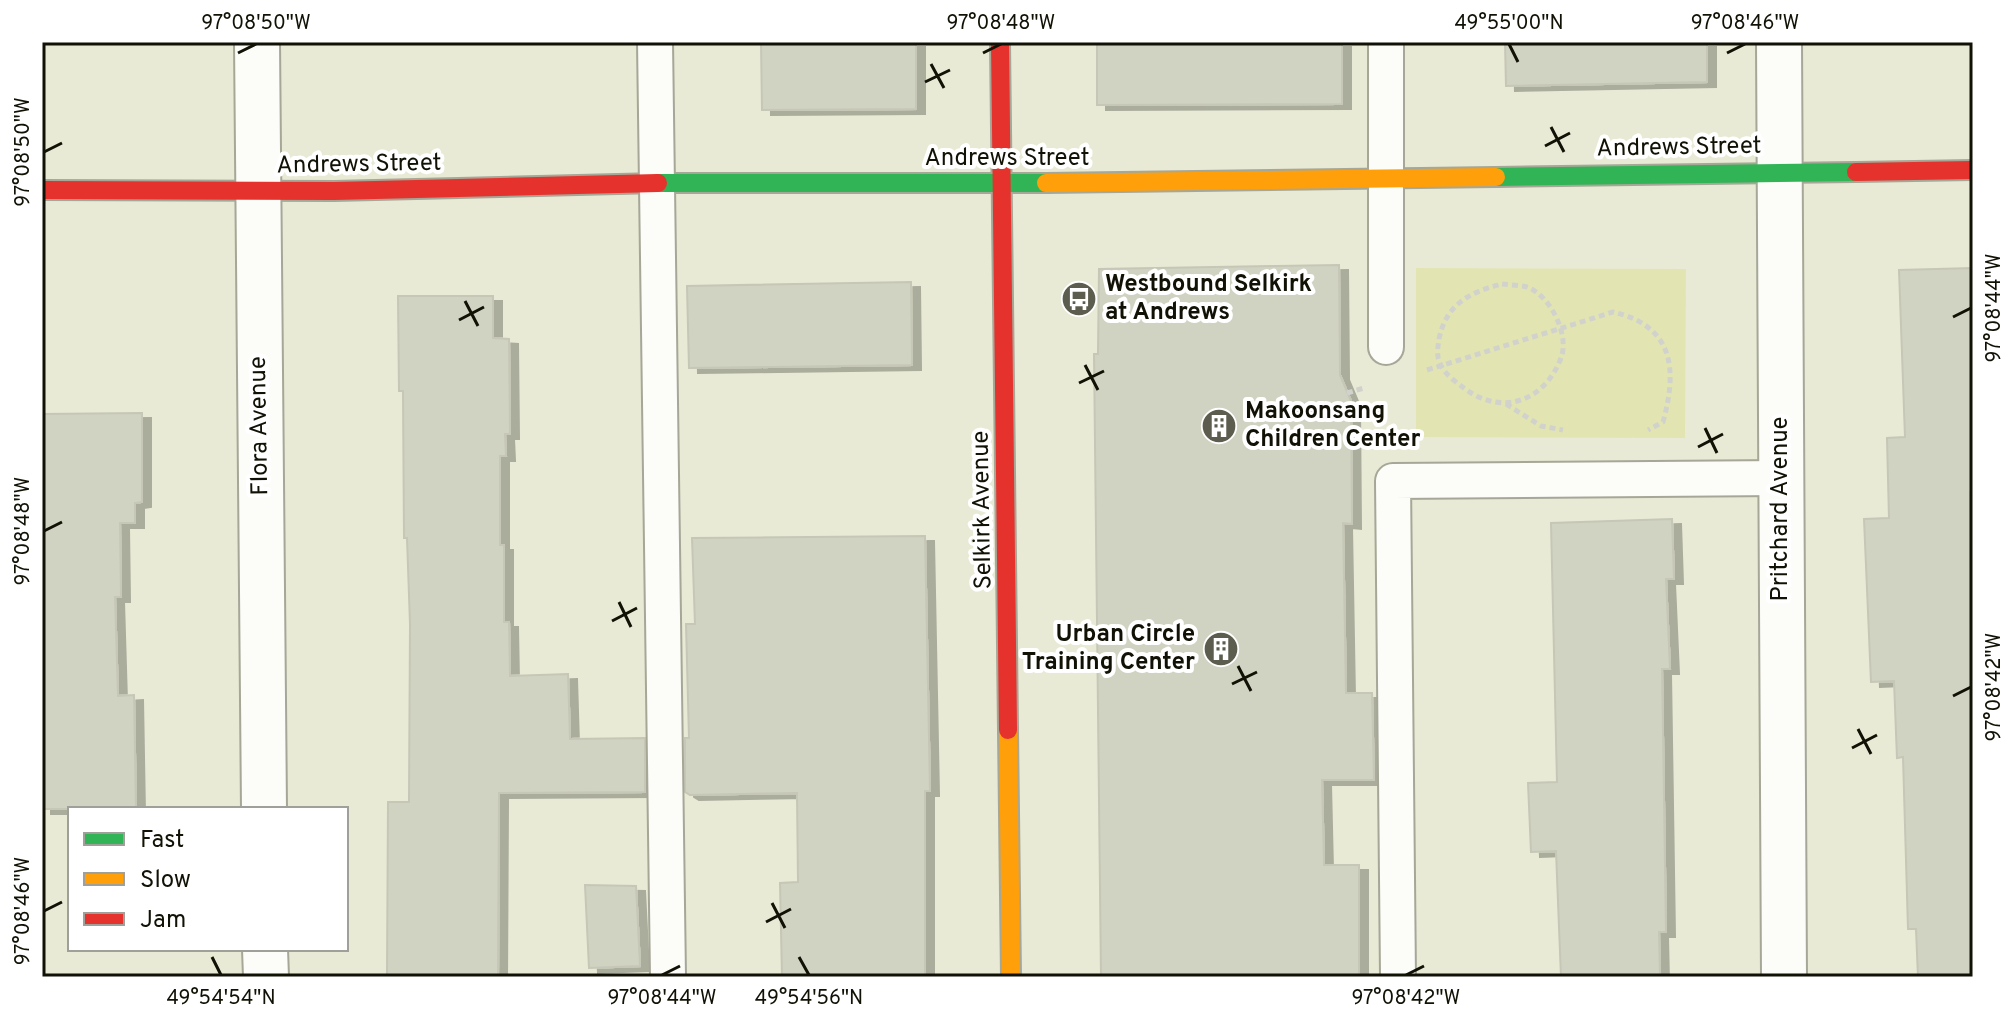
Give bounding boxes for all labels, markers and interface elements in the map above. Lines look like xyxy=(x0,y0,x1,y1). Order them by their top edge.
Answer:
text: 97°08'50"W xyxy=(201,11,311,37)
text: 97°08'48"W xyxy=(947,11,1055,37)
text: 49°55'00"N xyxy=(1454,11,1564,37)
text: 97°08'46"W xyxy=(1691,11,1799,37)
text: 97°08'50"W xyxy=(11,97,37,207)
street label: Andrews Street xyxy=(1596,132,1762,164)
street label: Andrews Street xyxy=(924,144,1090,174)
street label: Andrews Street xyxy=(276,149,442,181)
text: 97°08'44"W xyxy=(1982,254,2008,363)
place label: Westbound Selkirk at Andrews xyxy=(1105,270,1312,328)
bus stop icon: Westbound Selkirk at Andrews xyxy=(1060,280,1098,318)
street label: Flora Avenue xyxy=(244,356,276,496)
place label: Makoonsang Children Center xyxy=(1245,397,1420,455)
building icon: Makoonsang Children Center xyxy=(1200,407,1238,445)
street label: Pritchard Avenue xyxy=(1766,417,1796,601)
street label: Selkirk Avenue xyxy=(967,430,999,590)
text: 97°08'48"W xyxy=(11,477,37,585)
place label: Urban Circle Training Center xyxy=(1022,620,1195,678)
building icon: Urban Circle Training Center xyxy=(1202,630,1240,668)
text: 97°08'42"W xyxy=(1982,633,2008,741)
legend xyxy=(68,807,348,951)
text: Fast xyxy=(140,826,184,856)
text: 97°08'46"W xyxy=(11,857,37,965)
text: Slow xyxy=(140,866,191,896)
text: Jam xyxy=(140,906,186,936)
text: 49°54'54"N xyxy=(166,986,276,1012)
text: 97°08'44"W xyxy=(608,986,717,1012)
text: 49°54'56"N xyxy=(755,986,863,1012)
text: 97°08'42"W xyxy=(1352,986,1460,1012)

